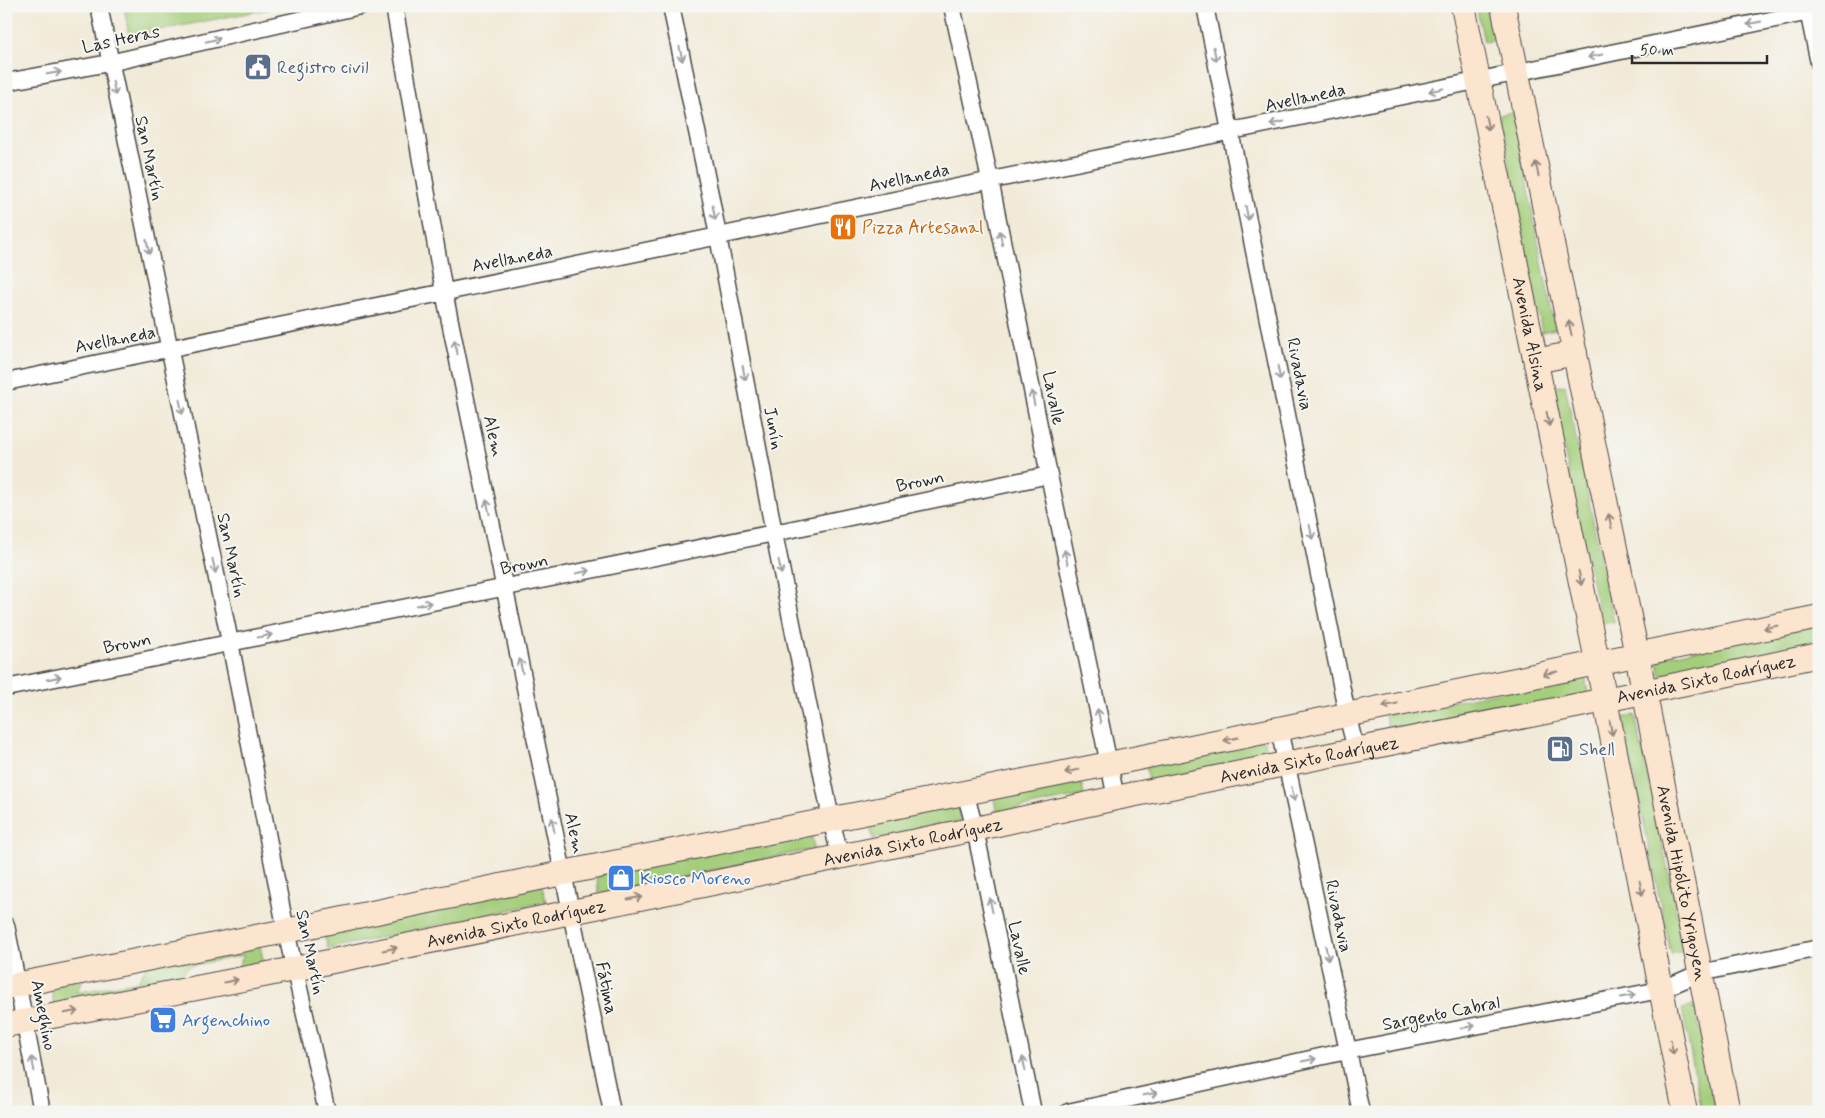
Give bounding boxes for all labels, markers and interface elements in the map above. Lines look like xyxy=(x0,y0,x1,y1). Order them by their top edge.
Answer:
one-way arrow xyxy=(1746,19,1762,29)
street label: Las Heras xyxy=(80,20,162,60)
scale bar xyxy=(1632,32,1768,64)
one-way arrow xyxy=(205,34,221,44)
text: 50 m xyxy=(1640,41,1674,61)
one-way arrow xyxy=(677,46,686,62)
one-way arrow xyxy=(1211,46,1220,62)
public building icon: Registro civil xyxy=(243,52,273,82)
one-way arrow xyxy=(1587,52,1603,62)
place label: Registro civil xyxy=(277,56,369,82)
one-way arrow xyxy=(46,68,62,77)
street label: Avellaneda xyxy=(1263,78,1348,118)
one-way arrow xyxy=(110,80,120,96)
one-way arrow xyxy=(1428,86,1444,95)
street label: San Martín xyxy=(128,114,170,203)
one-way arrow xyxy=(1483,114,1493,130)
one-way arrow xyxy=(1269,119,1285,128)
street label: Avellaneda xyxy=(867,158,952,198)
one-way arrow xyxy=(1532,161,1541,177)
one-way arrow xyxy=(709,205,719,221)
one-way arrow xyxy=(1243,205,1253,221)
restaurant icon: Pizza Artesanal xyxy=(828,212,858,242)
place label: Pizza Artesanal xyxy=(862,216,983,240)
one-way arrow xyxy=(996,231,1005,247)
one-way arrow xyxy=(144,239,153,255)
street label: Avellaneda xyxy=(470,239,555,279)
street label: Avenida Alsina xyxy=(1506,275,1553,394)
street label: Avellaneda xyxy=(73,320,158,360)
one-way arrow xyxy=(1565,320,1574,336)
street label: Rivadavia xyxy=(1280,336,1318,413)
one-way arrow xyxy=(451,340,460,356)
one-way arrow xyxy=(1275,364,1284,380)
one-way arrow xyxy=(739,365,749,381)
street label: Lavalle xyxy=(1036,369,1070,427)
one-way arrow xyxy=(1028,390,1037,406)
one-way arrow xyxy=(177,398,186,414)
street label: Junín xyxy=(757,405,789,452)
one-way arrow xyxy=(1543,411,1553,427)
street label: Alem xyxy=(477,413,509,459)
street label: Brown xyxy=(894,465,946,499)
one-way arrow xyxy=(483,499,493,515)
street label: San Martín xyxy=(210,511,252,600)
one-way arrow xyxy=(1604,514,1614,530)
one-way arrow xyxy=(1306,524,1316,540)
street label: Brown xyxy=(498,549,550,581)
one-way arrow xyxy=(1061,549,1070,565)
one-way arrow xyxy=(210,557,219,573)
one-way arrow xyxy=(776,559,786,575)
one-way arrow xyxy=(575,567,591,576)
one-way arrow xyxy=(1576,570,1585,586)
one-way arrow xyxy=(416,599,432,608)
one-way arrow xyxy=(1763,623,1779,633)
street label: Brown xyxy=(101,628,153,660)
one-way arrow xyxy=(256,630,272,640)
street label: Avenida Sixto Rodríguez xyxy=(1615,649,1798,710)
one-way arrow xyxy=(516,658,525,674)
one-way arrow xyxy=(1542,669,1558,678)
one-way arrow xyxy=(46,673,62,682)
one-way arrow xyxy=(1383,701,1399,710)
one-way arrow xyxy=(1094,708,1104,724)
one-way arrow xyxy=(1606,720,1616,736)
street label: Avenida Sixto Rodríguez xyxy=(1218,731,1401,790)
one-way arrow xyxy=(1224,734,1240,744)
fuel station icon: Shell xyxy=(1545,734,1575,764)
place label: Shell xyxy=(1579,738,1615,762)
one-way arrow xyxy=(1065,767,1081,776)
street label: Avenida Hipólito Yrigoyen xyxy=(1650,783,1713,983)
one-way arrow xyxy=(1289,785,1299,801)
street label: Alem xyxy=(558,810,590,856)
street label: Avenida Sixto Rodríguez xyxy=(821,812,1005,873)
one-way arrow xyxy=(548,817,558,833)
shop icon: Kiosco Moreno xyxy=(606,863,636,893)
place label: Kiosco Moreno xyxy=(640,867,751,891)
street label: Rivadavia xyxy=(1319,878,1357,955)
one-way arrow xyxy=(1637,879,1646,895)
one-way arrow xyxy=(626,893,642,902)
street label: Avenida Sixto Rodríguez xyxy=(424,894,608,954)
one-way arrow xyxy=(985,897,995,913)
street label: San Martín xyxy=(289,908,331,997)
street label: Lavalle xyxy=(1002,919,1036,977)
one-way arrow xyxy=(382,943,398,953)
one-way arrow xyxy=(1322,944,1332,960)
street label: Fátima xyxy=(589,960,623,1017)
one-way arrow xyxy=(222,976,238,985)
street label: Ameghino xyxy=(22,978,62,1053)
street label: Sargento Cabral xyxy=(1380,991,1502,1038)
one-way arrow xyxy=(1619,991,1635,1000)
supermarket icon: Argenchino xyxy=(148,1005,178,1035)
one-way arrow xyxy=(63,1007,79,1016)
place label: Argenchino xyxy=(182,1009,270,1035)
one-way arrow xyxy=(1460,1022,1476,1032)
one-way arrow xyxy=(1668,1039,1677,1055)
one-way arrow xyxy=(1301,1055,1317,1064)
one-way arrow xyxy=(27,1056,37,1072)
one-way arrow xyxy=(1018,1056,1028,1072)
one-way arrow xyxy=(1142,1089,1158,1098)

